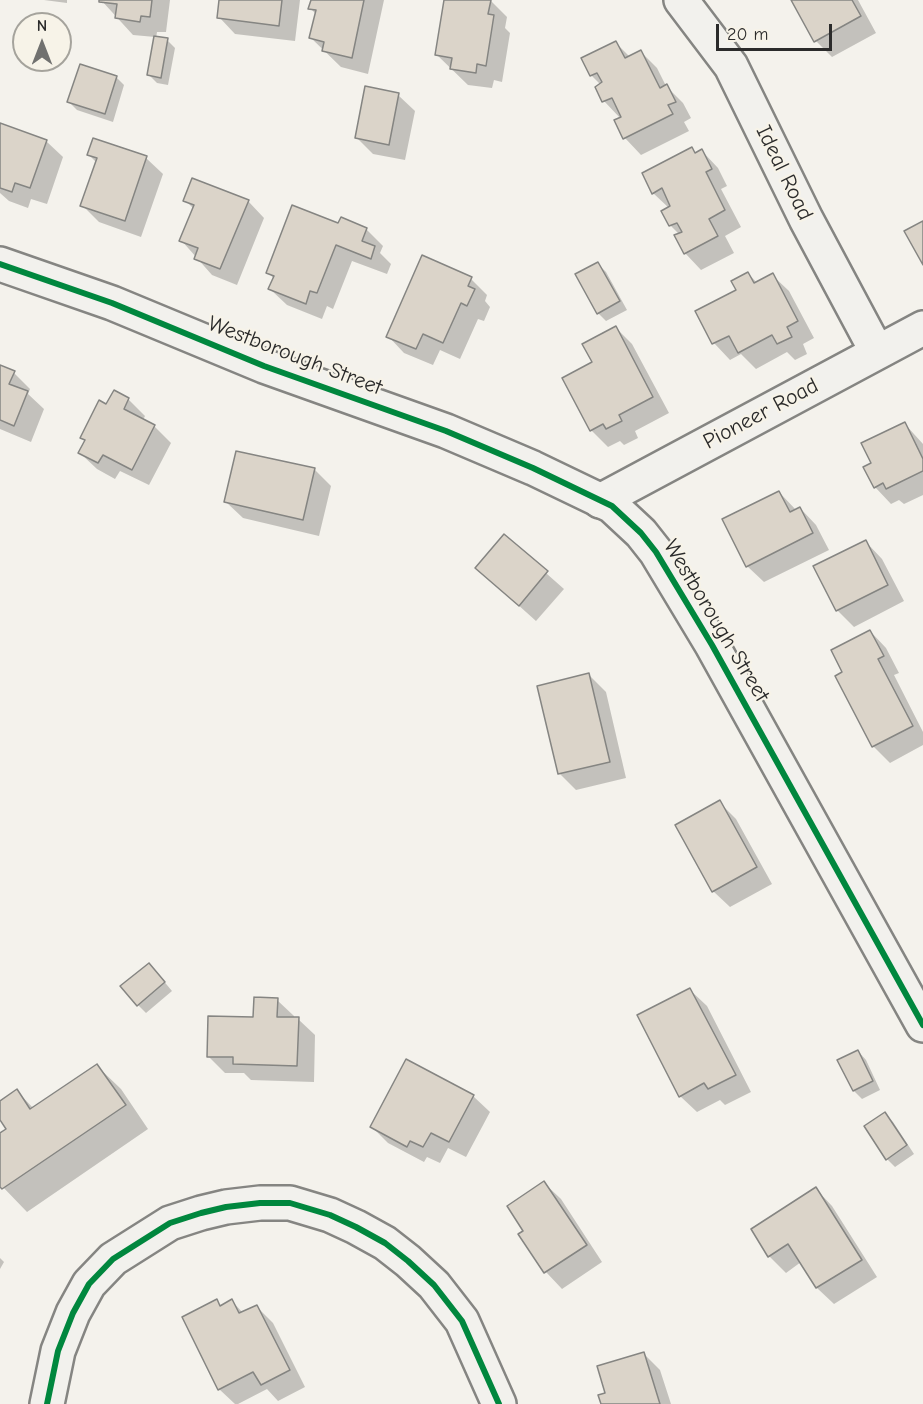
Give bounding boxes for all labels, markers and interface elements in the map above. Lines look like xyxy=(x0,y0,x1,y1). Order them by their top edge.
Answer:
north arrow xyxy=(12,12,72,72)
scale bar xyxy=(719,12,834,50)
text: N xyxy=(37,17,47,35)
text: 20 m xyxy=(727,24,768,45)
street label: Ideal Road xyxy=(750,121,818,225)
street label: Westborough Street xyxy=(204,311,386,401)
street label: Pioneer Road xyxy=(699,373,823,455)
street label: Westborough Street xyxy=(657,535,775,707)

